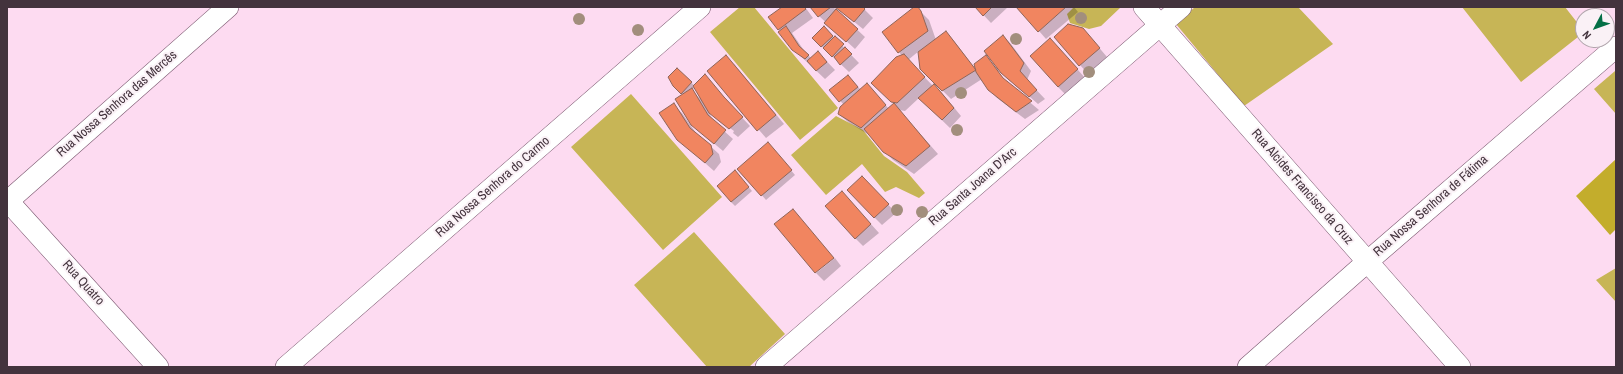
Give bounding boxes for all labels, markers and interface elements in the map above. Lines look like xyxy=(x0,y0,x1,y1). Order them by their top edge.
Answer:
north arrow xyxy=(1575,8,1615,48)
text: N xyxy=(1579,28,1594,42)
street label: Rua Nossa Senhora das Mercês xyxy=(54,48,180,160)
street label: Rua Alcides Francisco da Cruz xyxy=(1248,126,1356,248)
street label: Rua Nossa Senhora do Carmo xyxy=(433,133,553,241)
street label: Rua Santa Joana D'Arc xyxy=(926,145,1020,229)
street label: Rua Nossa Senhora de Fátima xyxy=(1371,152,1491,260)
street label: Rua Quatro xyxy=(59,257,107,309)

